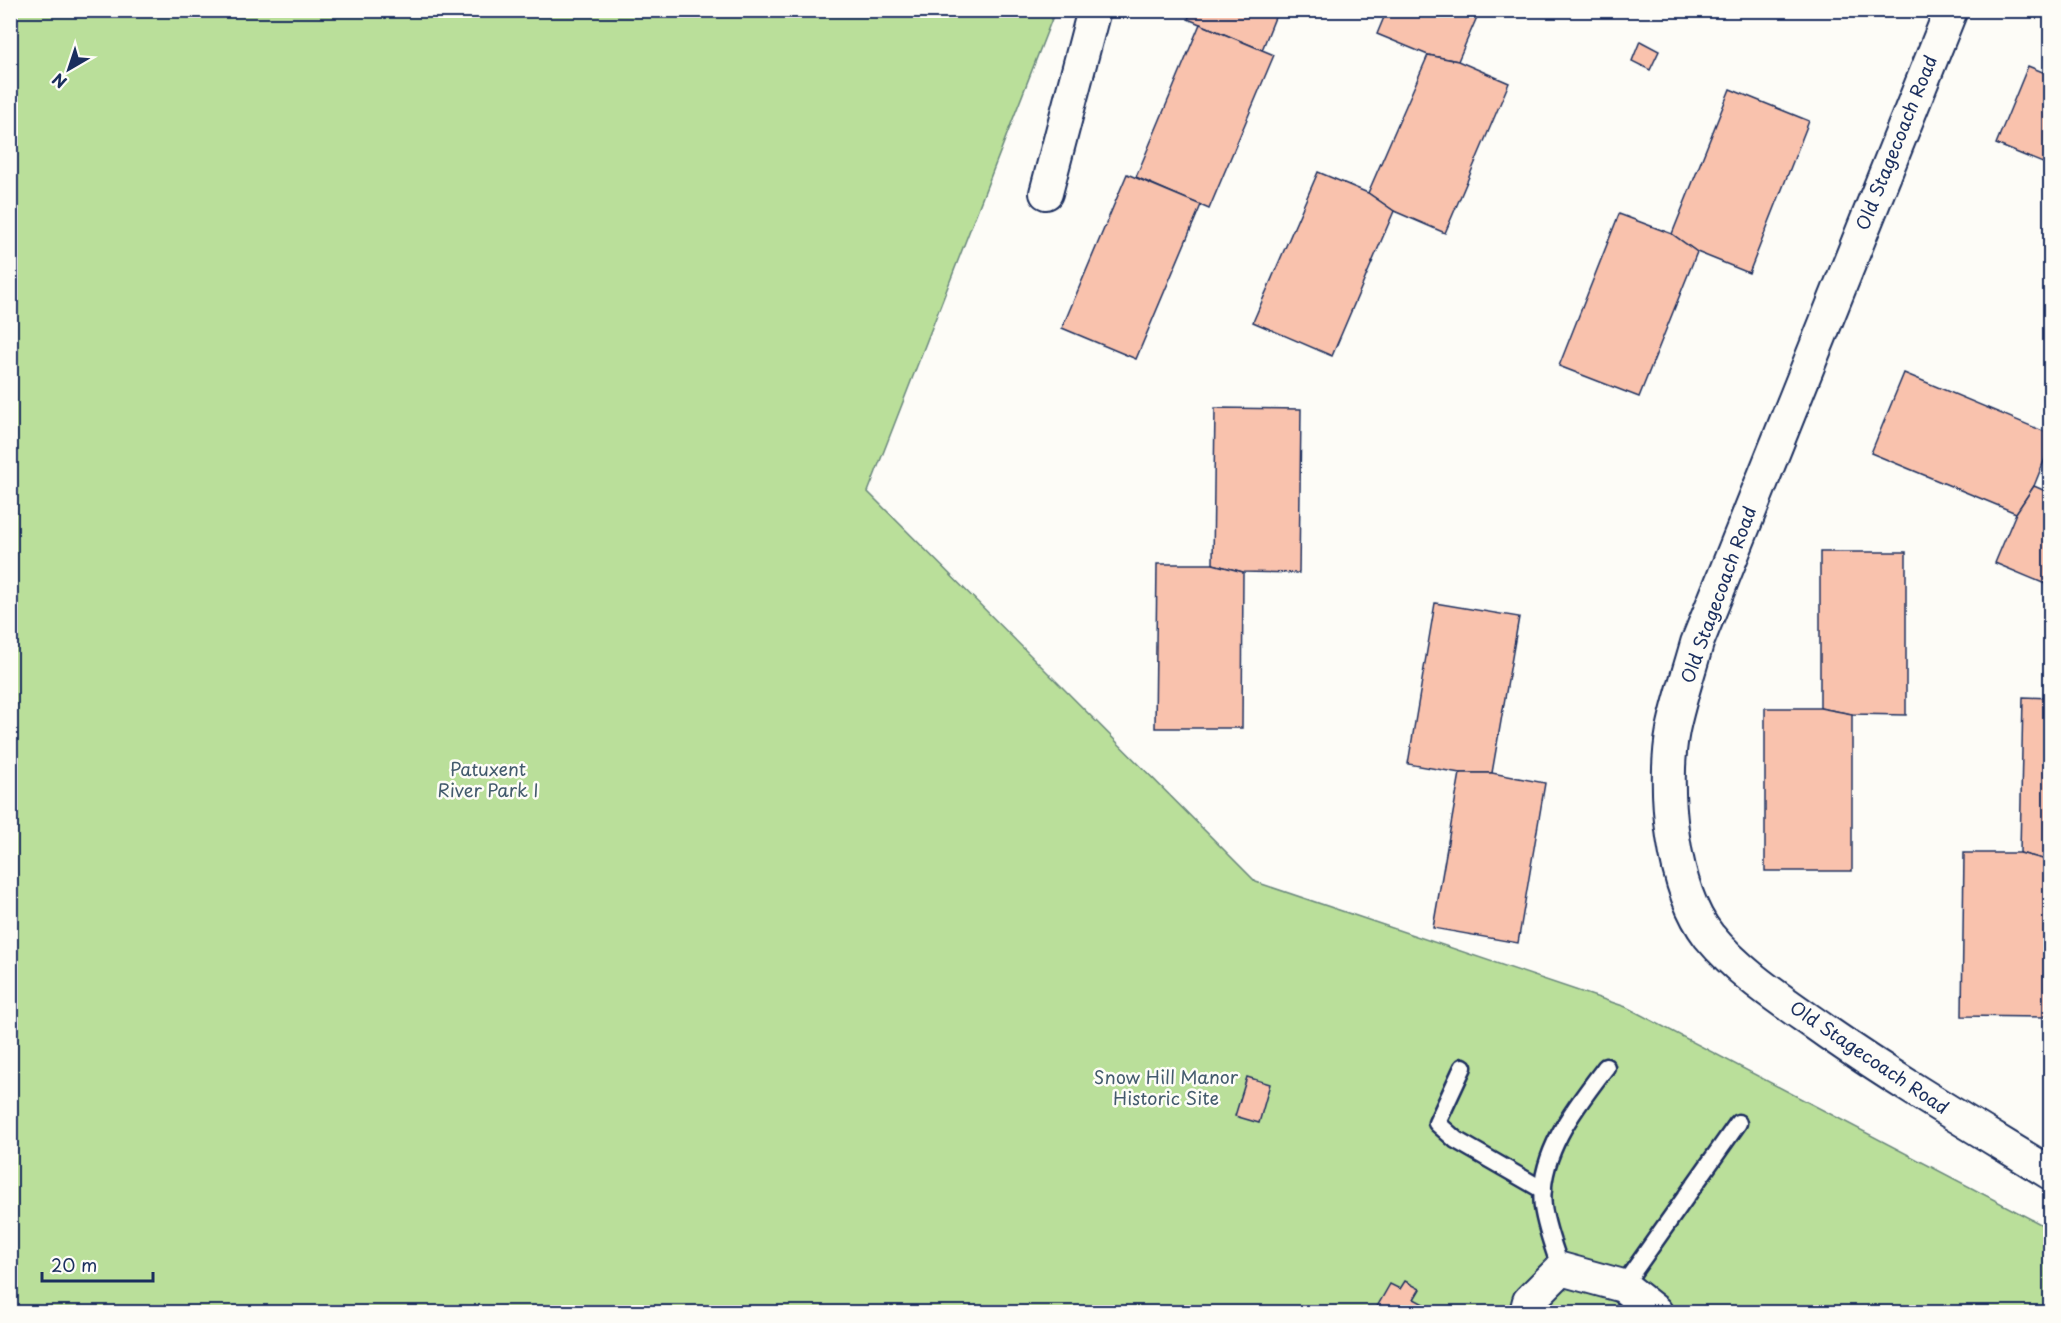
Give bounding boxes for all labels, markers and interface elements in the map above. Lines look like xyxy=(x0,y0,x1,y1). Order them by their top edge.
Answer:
north arrow xyxy=(39,39,99,99)
street label: Old Stagecoach Road xyxy=(1848,51,1943,234)
text: N xyxy=(46,68,71,95)
street label: Old Stagecoach Road xyxy=(1673,502,1762,687)
park label: Patuxent River Park I xyxy=(437,755,539,803)
street label: Old Stagecoach Road xyxy=(1785,993,1955,1120)
park label: Snow Hill Manor Historic Site xyxy=(1094,1063,1239,1111)
scale bar xyxy=(42,1245,153,1283)
text: 20 m xyxy=(51,1251,97,1278)

